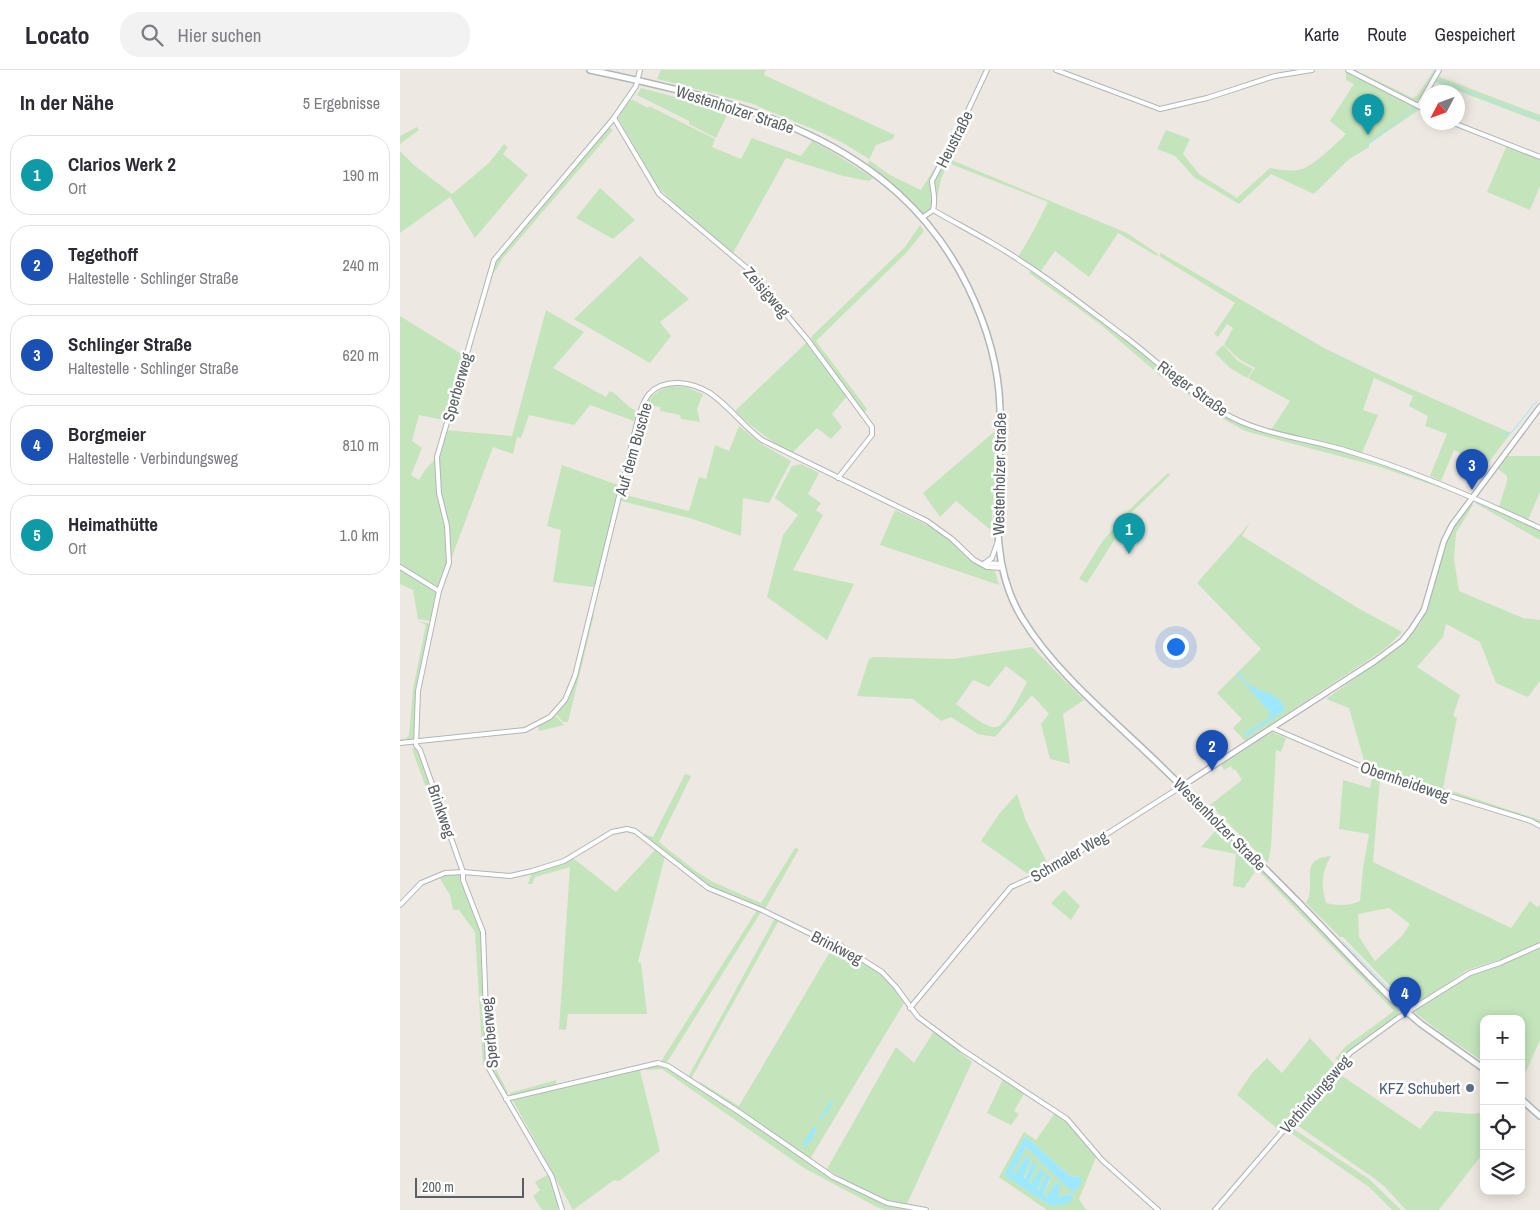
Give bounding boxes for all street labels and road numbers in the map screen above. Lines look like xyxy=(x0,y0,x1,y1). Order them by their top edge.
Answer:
street label: Westenholzer Straße xyxy=(673,80,797,138)
street label: Heustraße xyxy=(930,107,978,171)
street label: Zeisigweg xyxy=(739,262,796,323)
street label: Sperberweg xyxy=(437,349,478,424)
street label: Rieger Straße xyxy=(1153,355,1233,421)
street label: Auf dem Busche xyxy=(609,400,657,499)
street label: Westenholzer Straße xyxy=(987,412,1011,536)
street label: Obernheideweg xyxy=(1357,755,1453,807)
street label: Westenholzer Straße xyxy=(1169,773,1271,875)
street label: Brinkweg xyxy=(423,782,462,841)
street label: Schmaler Weg xyxy=(1026,825,1112,887)
street label: Brinkweg xyxy=(808,925,867,970)
street label: Sperberweg xyxy=(475,996,503,1069)
street label: Verbindungsweg xyxy=(1275,1049,1356,1138)

